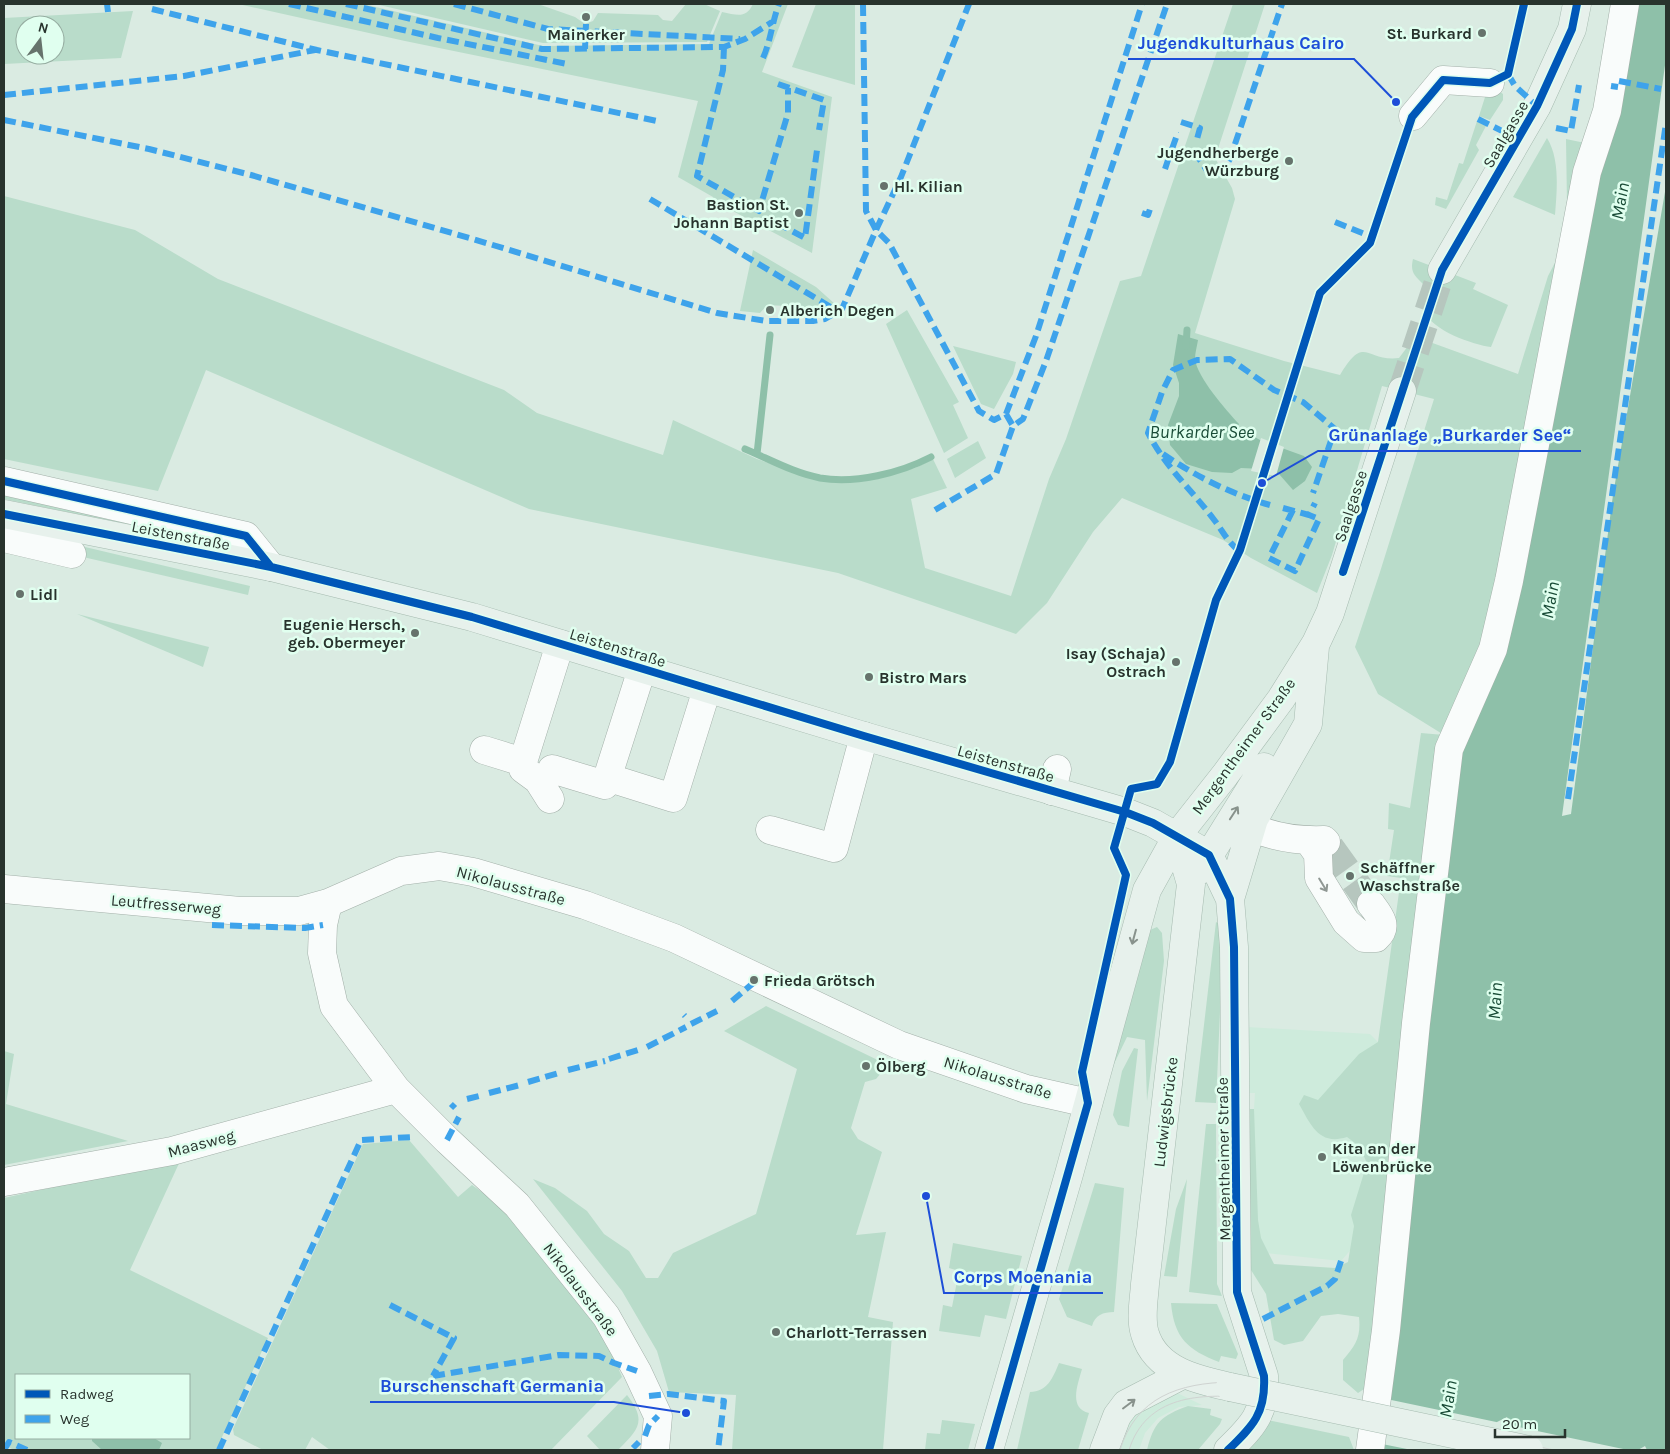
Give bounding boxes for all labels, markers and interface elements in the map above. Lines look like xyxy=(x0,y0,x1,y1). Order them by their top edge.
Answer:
marker: Mainerker xyxy=(580,11,592,23)
north arrow xyxy=(15,15,65,65)
text: N xyxy=(36,18,50,37)
place label: St. Burkard xyxy=(1386,24,1472,43)
place label: Mainerker xyxy=(547,25,625,44)
callout: Jugendkulturhaus Cairo xyxy=(1128,26,1354,59)
marker: St. Burkard xyxy=(1476,27,1488,39)
text: Jugendkulturhaus Cairo xyxy=(1138,32,1344,54)
street label: Saalgasse xyxy=(1479,97,1532,171)
place label: Jugendherberge Würzburg xyxy=(1157,143,1279,180)
marker: Jugendherberge Würzburg xyxy=(1283,155,1295,167)
place label: Hl. Kilian xyxy=(894,177,963,196)
marker: Hl. Kilian xyxy=(878,180,890,192)
water label: Main xyxy=(1606,181,1634,221)
place label: Bastion St. Johann Baptist xyxy=(674,195,790,232)
marker: Bastion St. Johann Baptist xyxy=(793,207,805,219)
place label: Alberich Degen xyxy=(780,301,894,320)
marker: Alberich Degen xyxy=(764,304,776,316)
callout: Grünanlage „Burkarder See“ xyxy=(1318,418,1581,451)
water label: Burkarder See xyxy=(1150,421,1254,443)
text: Grünanlage „Burkarder See“ xyxy=(1328,424,1572,446)
street label: Saalgasse xyxy=(1330,468,1371,545)
street label: Leistenstraße xyxy=(130,517,232,554)
water label: Main xyxy=(1536,580,1564,620)
place label: Lidl xyxy=(30,585,58,604)
marker: Lidl xyxy=(14,588,26,600)
place label: Eugenie Hersch, geb. Obermeyer xyxy=(283,615,406,652)
street label: Leistenstraße xyxy=(567,624,668,671)
marker: Eugenie Hersch, geb. Obermeyer xyxy=(409,627,421,639)
place label: Isay (Schaja) Ostrach xyxy=(1066,644,1166,681)
marker: Isay (Schaja) Ostrach xyxy=(1170,656,1182,668)
place label: Bistro Mars xyxy=(879,668,967,687)
marker: Bistro Mars xyxy=(863,671,875,683)
street label: Mergentheimer Straße xyxy=(1188,674,1299,818)
street label: Leistenstraße xyxy=(955,741,1056,786)
one-way arrow xyxy=(1229,806,1239,820)
place label: Schäffner Waschstraße xyxy=(1360,858,1460,895)
street label: Nikolausstraße xyxy=(454,862,567,909)
marker: Schäffner Waschstraße xyxy=(1344,870,1356,882)
one-way arrow xyxy=(1319,878,1329,892)
street label: Leutfresserweg xyxy=(110,890,222,919)
one-way arrow xyxy=(1129,929,1138,945)
place label: Frieda Grötsch xyxy=(764,971,875,990)
marker: Frieda Grötsch xyxy=(748,974,760,986)
water label: Main xyxy=(1483,982,1507,1020)
street label: Nikolausstraße xyxy=(942,1052,1054,1103)
street label: Ludwigsbrücke xyxy=(1149,1056,1182,1168)
place label: Ölberg xyxy=(876,1057,926,1076)
marker: Ölberg xyxy=(860,1060,872,1072)
street label: Mergentheimer Straße xyxy=(1213,1077,1234,1241)
street label: Maasweg xyxy=(166,1125,237,1162)
place label: Kita an der Löwenbrücke xyxy=(1332,1139,1432,1176)
marker: Kita an der Löwenbrücke xyxy=(1316,1151,1328,1163)
street label: Nikolausstraße xyxy=(539,1239,622,1340)
callout: Corps Moenania xyxy=(944,1260,1103,1293)
text: Corps Moenania xyxy=(954,1266,1092,1288)
place label: Charlott-Terrassen xyxy=(786,1323,927,1342)
marker: Charlott-Terrassen xyxy=(770,1326,782,1338)
callout: Burschenschaft Germania xyxy=(370,1369,614,1402)
legend xyxy=(15,1374,190,1439)
text: Burschenschaft Germania xyxy=(380,1375,604,1397)
water label: Main xyxy=(1434,1379,1462,1419)
text: Radweg xyxy=(60,1385,114,1403)
one-way arrow xyxy=(1122,1399,1136,1409)
scale bar xyxy=(1495,1406,1565,1438)
text: Weg xyxy=(60,1410,90,1428)
text: 20 m xyxy=(1502,1415,1537,1433)

